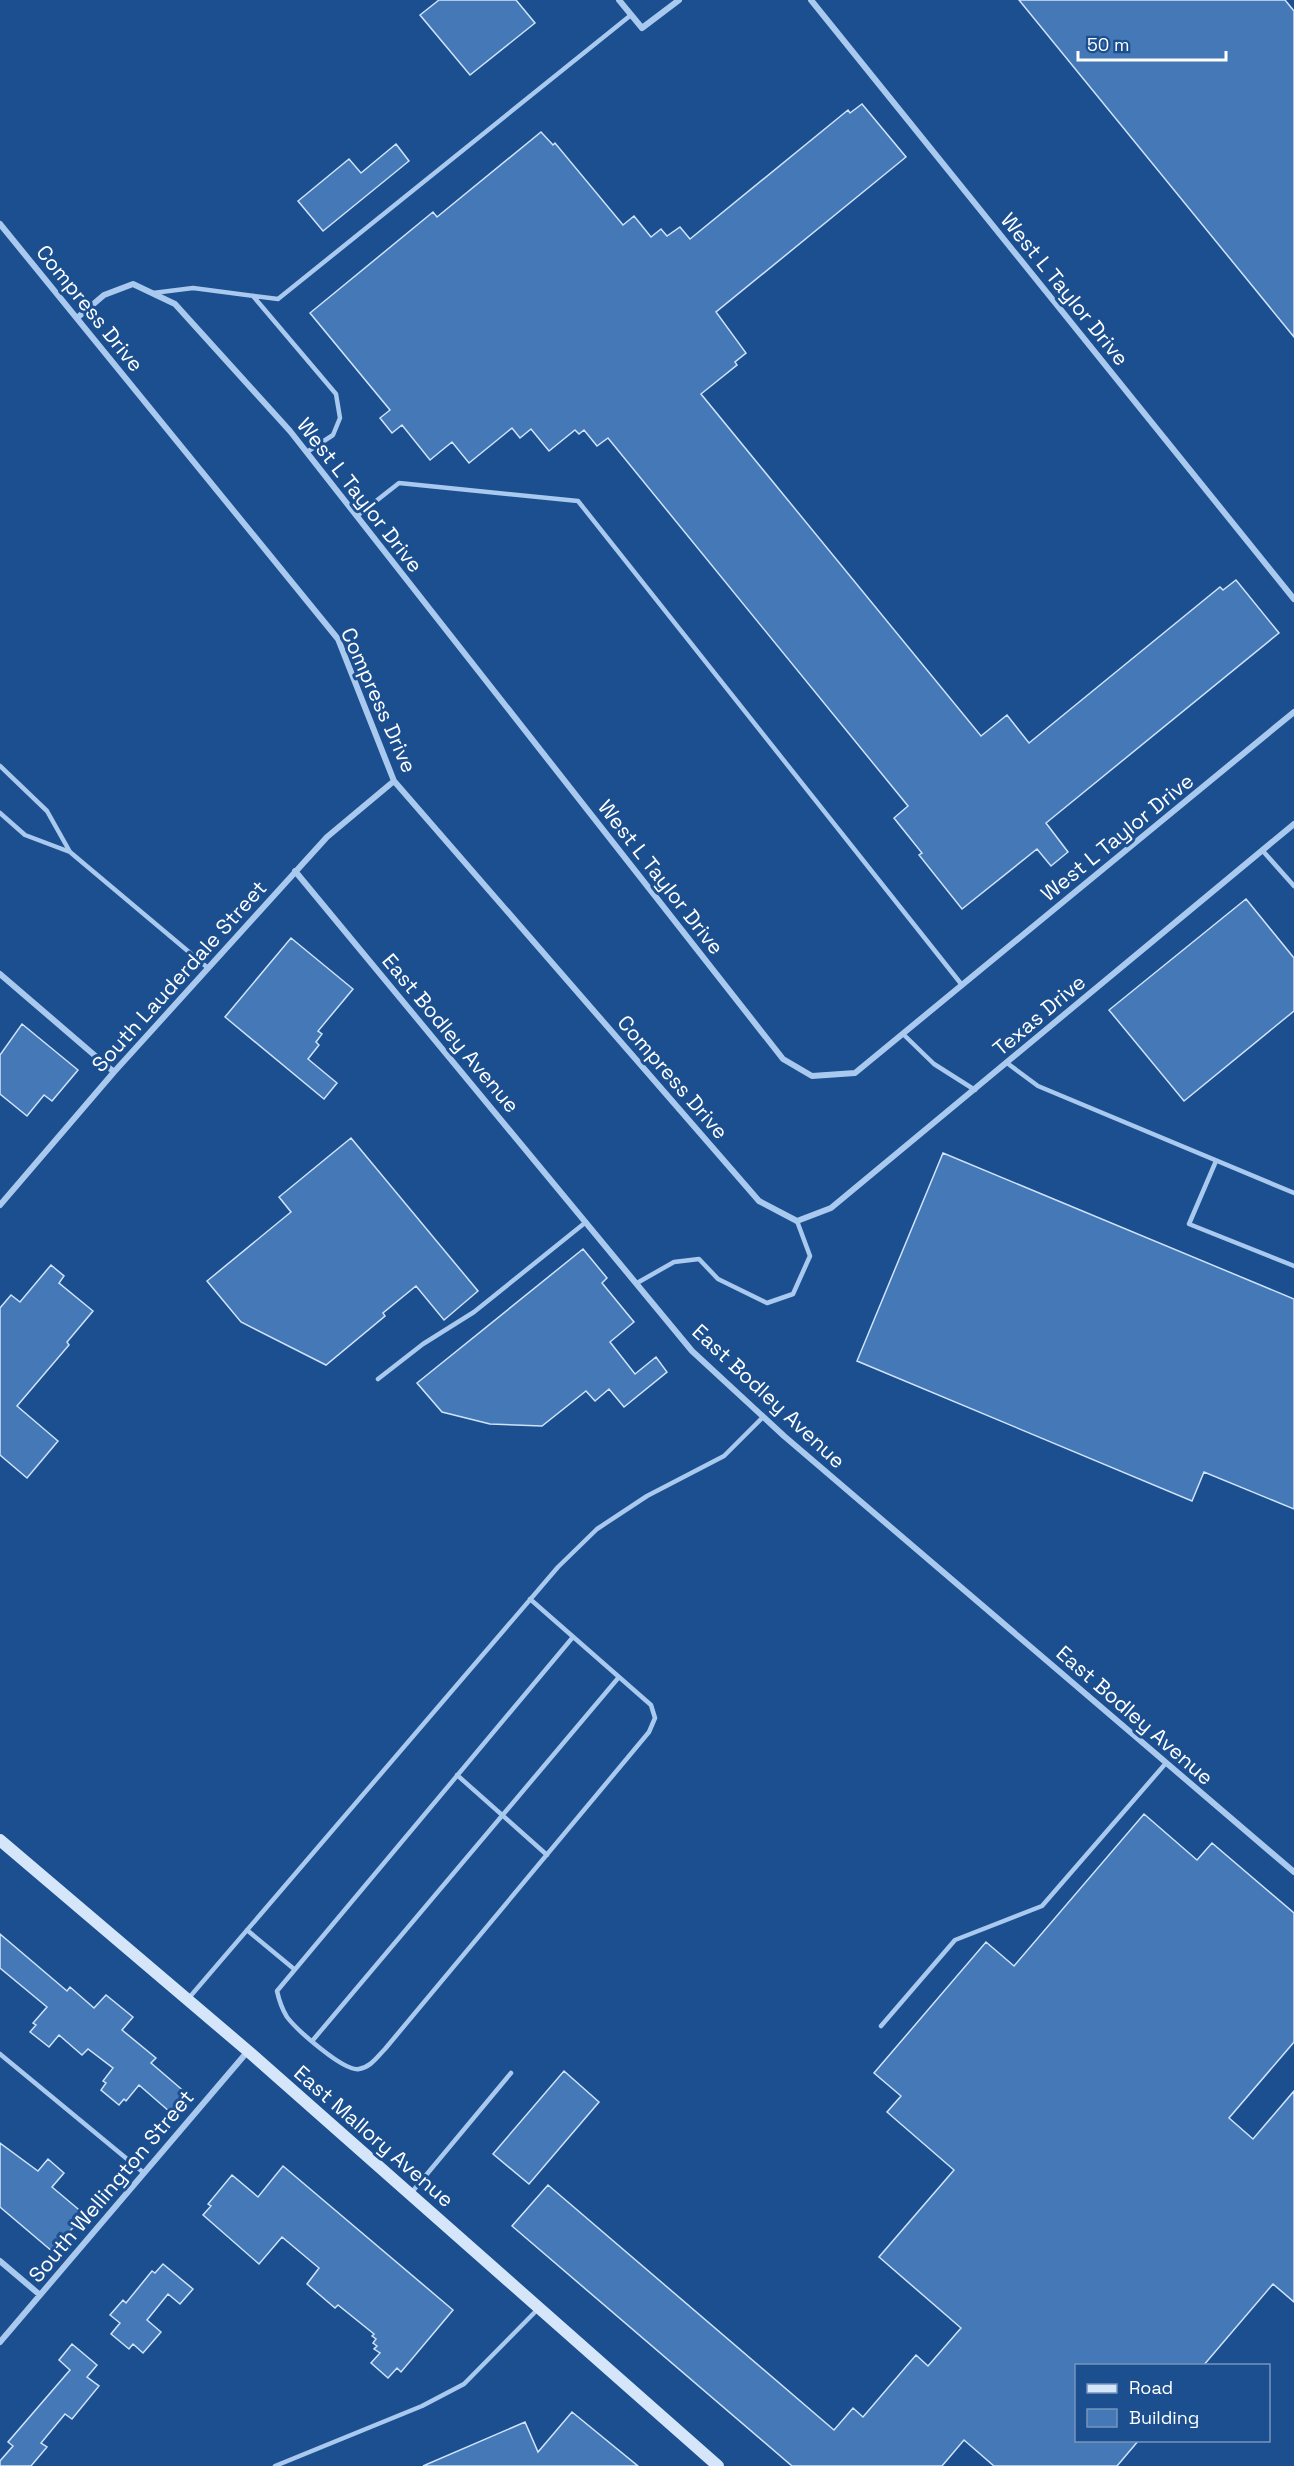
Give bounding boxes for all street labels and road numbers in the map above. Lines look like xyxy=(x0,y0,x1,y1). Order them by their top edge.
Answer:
street label: West L Taylor Drive xyxy=(995,207,1135,371)
street label: Compress Drive xyxy=(30,239,150,377)
street label: West L Taylor Drive xyxy=(291,412,429,578)
street label: Compress Drive xyxy=(335,623,423,777)
street label: West L Taylor Drive xyxy=(1035,767,1199,907)
street label: West L Taylor Drive xyxy=(592,794,730,960)
street label: South Lauderdale Street xyxy=(86,874,272,1078)
street label: East Bodley Avenue xyxy=(376,948,526,1118)
street label: Texas Drive xyxy=(987,968,1091,1062)
street label: Compress Drive xyxy=(612,1009,734,1145)
street label: East Bodley Avenue xyxy=(687,1318,851,1474)
street label: East Bodley Avenue xyxy=(1051,1639,1219,1791)
street label: East Mallory Avenue xyxy=(288,2059,460,2213)
street label: South Wellington Street xyxy=(22,2084,200,2288)

